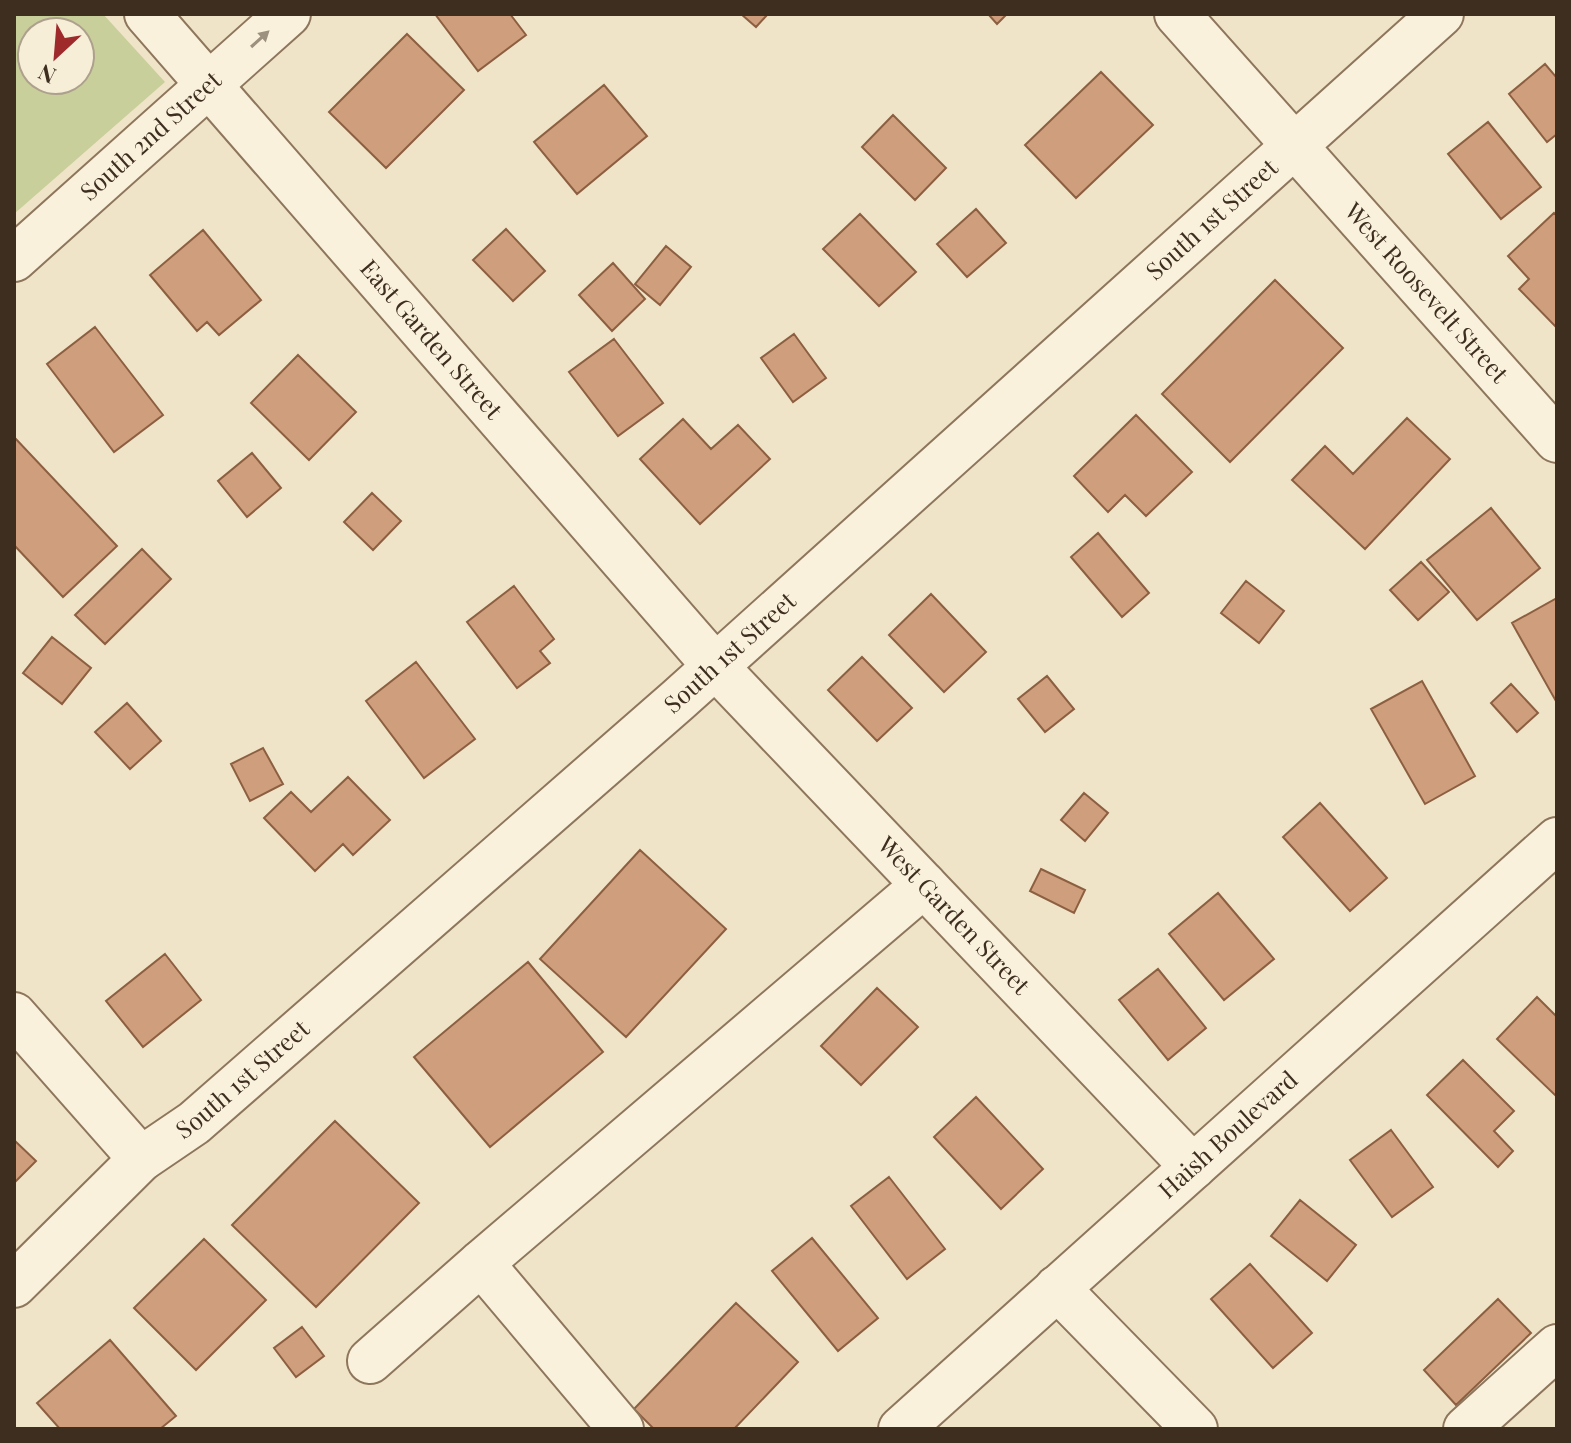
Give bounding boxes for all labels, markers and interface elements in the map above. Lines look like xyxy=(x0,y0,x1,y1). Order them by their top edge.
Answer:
north arrow xyxy=(16,16,96,96)
one-way arrow xyxy=(250,31,270,48)
text: N xyxy=(33,58,61,92)
street label: South 2nd Street xyxy=(72,63,228,206)
street label: South 1st Street xyxy=(1138,150,1284,286)
street label: West Roosevelt Street xyxy=(1338,194,1517,389)
street label: East Garden Street xyxy=(354,252,511,425)
street label: South 1st Street xyxy=(656,584,802,719)
street label: West Garden Street xyxy=(871,828,1038,1001)
street label: South 1st Street xyxy=(169,1011,315,1145)
street label: Haish Boulevard xyxy=(1151,1063,1303,1204)

